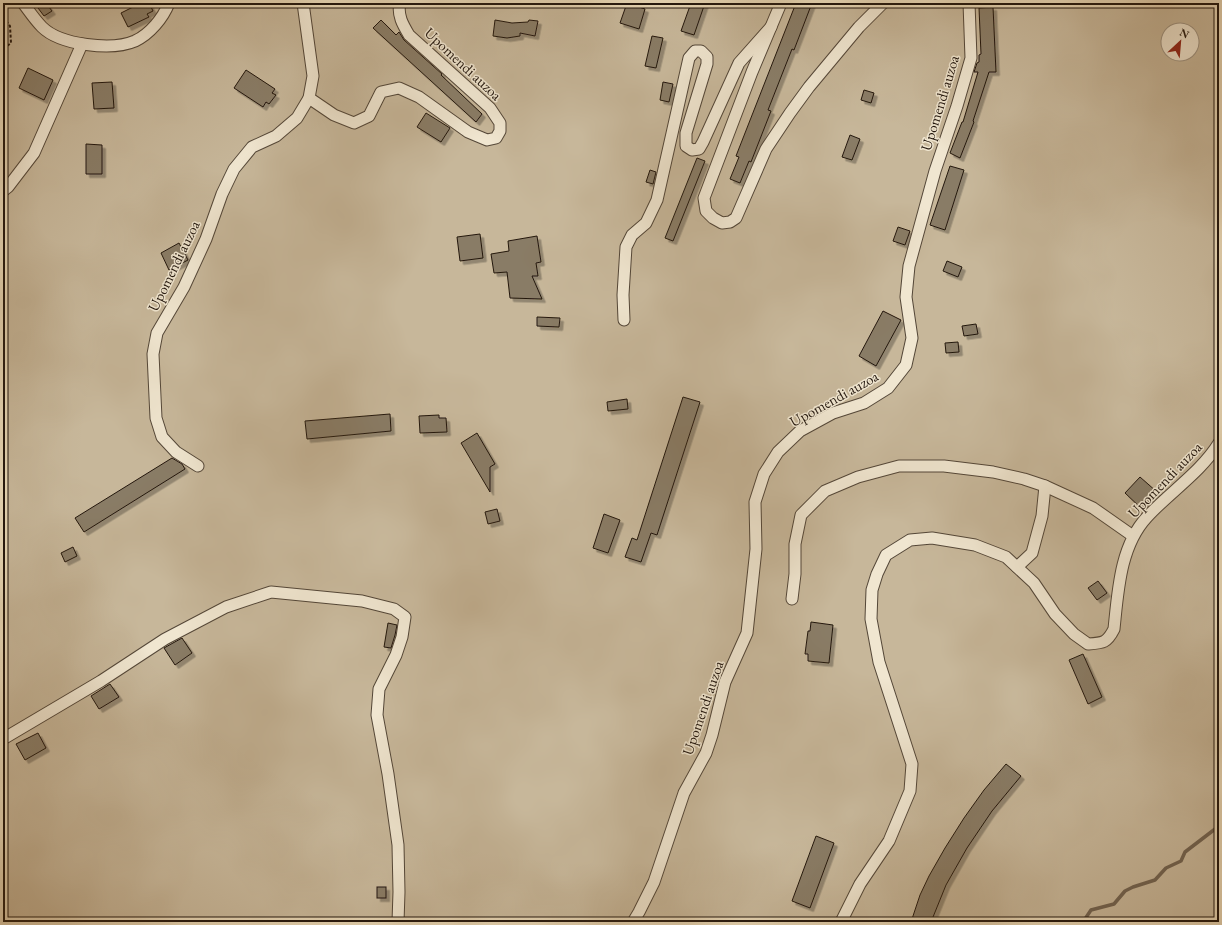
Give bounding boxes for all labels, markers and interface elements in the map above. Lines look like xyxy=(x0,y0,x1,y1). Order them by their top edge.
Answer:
north arrow xyxy=(1160,22,1200,62)
street label: Upomendi auzoa xyxy=(421,23,506,104)
text: N xyxy=(1177,25,1192,41)
street label: Upomendi auzoa xyxy=(916,53,963,153)
street label: Upomendi auzoa xyxy=(143,217,204,314)
street label: Upomendi auzoa xyxy=(786,366,882,431)
street label: Upomendi auzoa xyxy=(1124,438,1206,522)
street label: Upomendi auzoa xyxy=(677,658,728,758)

